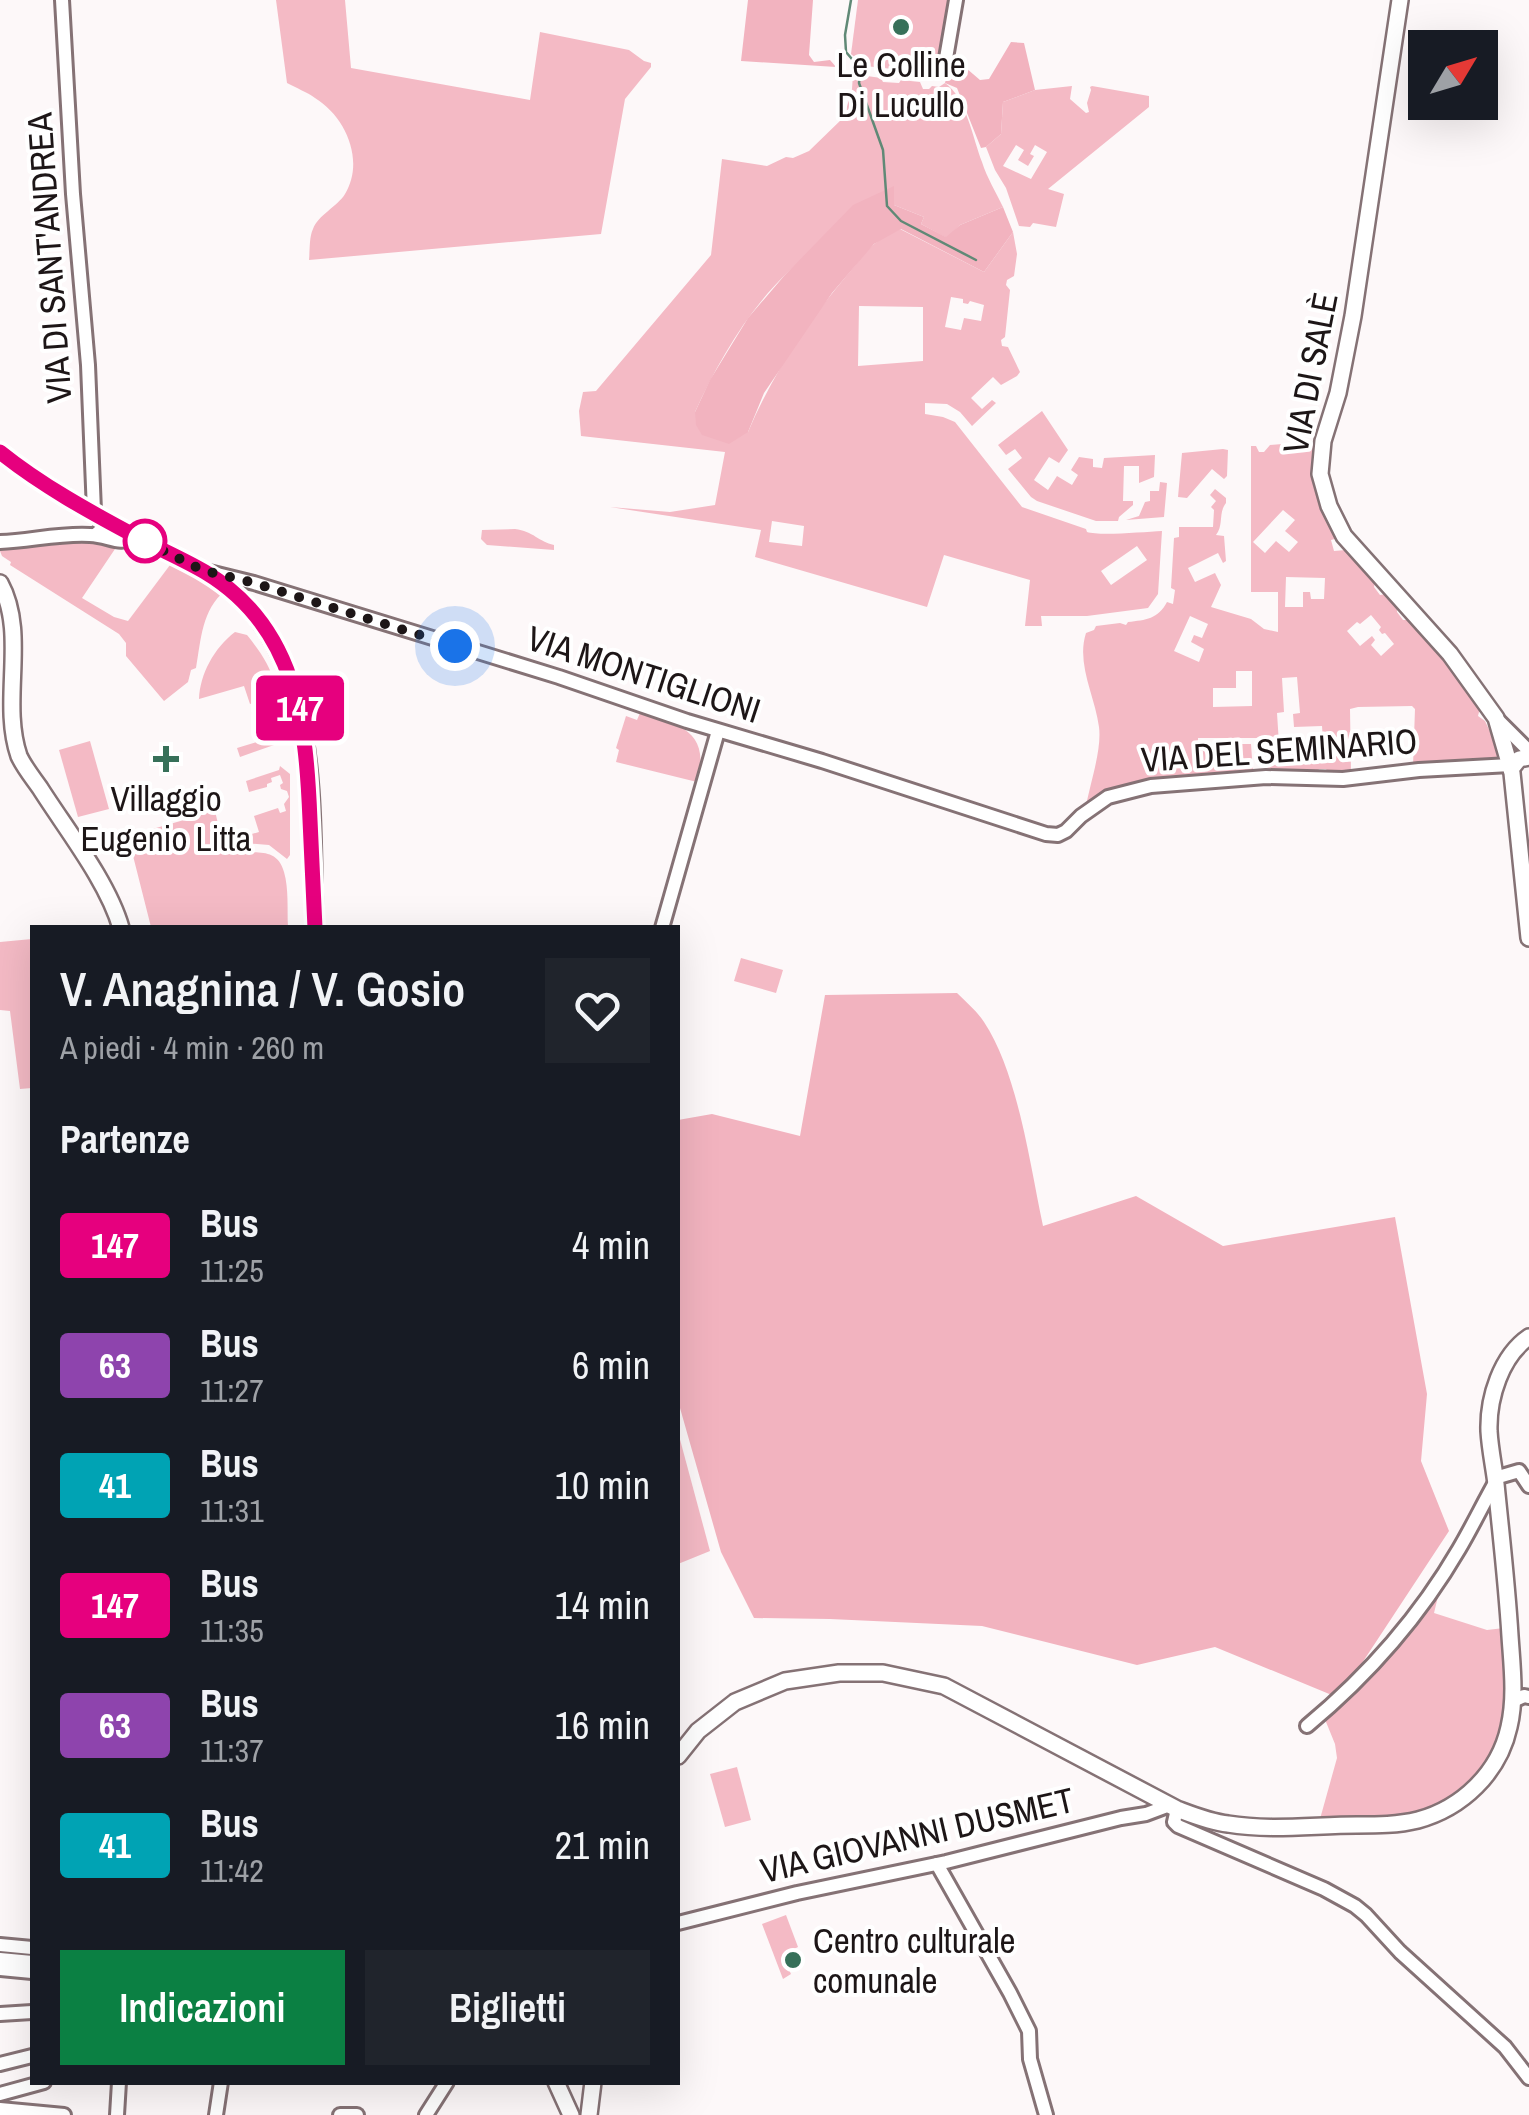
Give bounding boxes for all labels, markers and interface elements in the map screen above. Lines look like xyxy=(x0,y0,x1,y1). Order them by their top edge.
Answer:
marker: Le Colline Di Lucullo xyxy=(890,16,912,38)
north arrow xyxy=(1408,30,1498,120)
map controls xyxy=(1408,30,1498,120)
place label: Le Colline Di Lucullo xyxy=(836,41,966,128)
street label: VIA DI SANT'ANDREA xyxy=(15,110,83,405)
street label: VIA DI SALÈ xyxy=(1271,289,1349,457)
unlabelled marker xyxy=(124,520,166,562)
street label: VIA MONTIGLIONI xyxy=(521,614,767,734)
your location xyxy=(430,621,480,671)
line badge: 147 xyxy=(242,676,358,740)
text: 147 xyxy=(276,685,324,732)
street label: VIA DEL SEMINARIO xyxy=(1139,717,1419,783)
marker: Villaggio Eugenio Litta xyxy=(153,746,179,772)
place label: Villaggio Eugenio Litta xyxy=(81,775,251,862)
text: V. Anagnina / V. Gosio xyxy=(60,956,465,1021)
button: heart xyxy=(545,958,650,1063)
text: A piedi · 4 min · 260 m xyxy=(60,1026,324,1069)
text: Partenze xyxy=(60,1114,190,1165)
text: Bus xyxy=(200,1198,259,1249)
text: 4 min xyxy=(572,1220,650,1271)
text: 147 xyxy=(91,1222,139,1269)
text: 11:25 xyxy=(200,1249,264,1292)
text: Bus xyxy=(200,1318,259,1369)
text: 6 min xyxy=(572,1340,650,1391)
text: 63 xyxy=(99,1342,131,1389)
text: 11:27 xyxy=(200,1369,264,1412)
text: Bus xyxy=(200,1438,259,1489)
text: 10 min xyxy=(555,1460,650,1511)
text: 41 xyxy=(99,1462,131,1509)
text: 11:31 xyxy=(200,1489,264,1532)
text: Bus xyxy=(200,1558,259,1609)
text: 14 min xyxy=(555,1580,650,1631)
text: 147 xyxy=(91,1582,139,1629)
text: 11:35 xyxy=(200,1609,264,1652)
text: Bus xyxy=(200,1678,259,1729)
text: 16 min xyxy=(555,1700,650,1751)
text: 63 xyxy=(99,1702,131,1749)
text: 11:37 xyxy=(200,1729,264,1772)
street label: VIA GIOVANNI DUSMET xyxy=(756,1776,1078,1894)
text: Bus xyxy=(200,1798,259,1849)
text: 21 min xyxy=(555,1820,650,1871)
text: 41 xyxy=(99,1822,131,1869)
text: 11:42 xyxy=(200,1849,264,1892)
place label: Centro culturale comunale xyxy=(813,1917,1016,2004)
marker: Centro culturale comunale xyxy=(782,1949,804,1971)
button: Indicazioni xyxy=(60,1950,345,2065)
button: Biglietti xyxy=(365,1950,650,2065)

